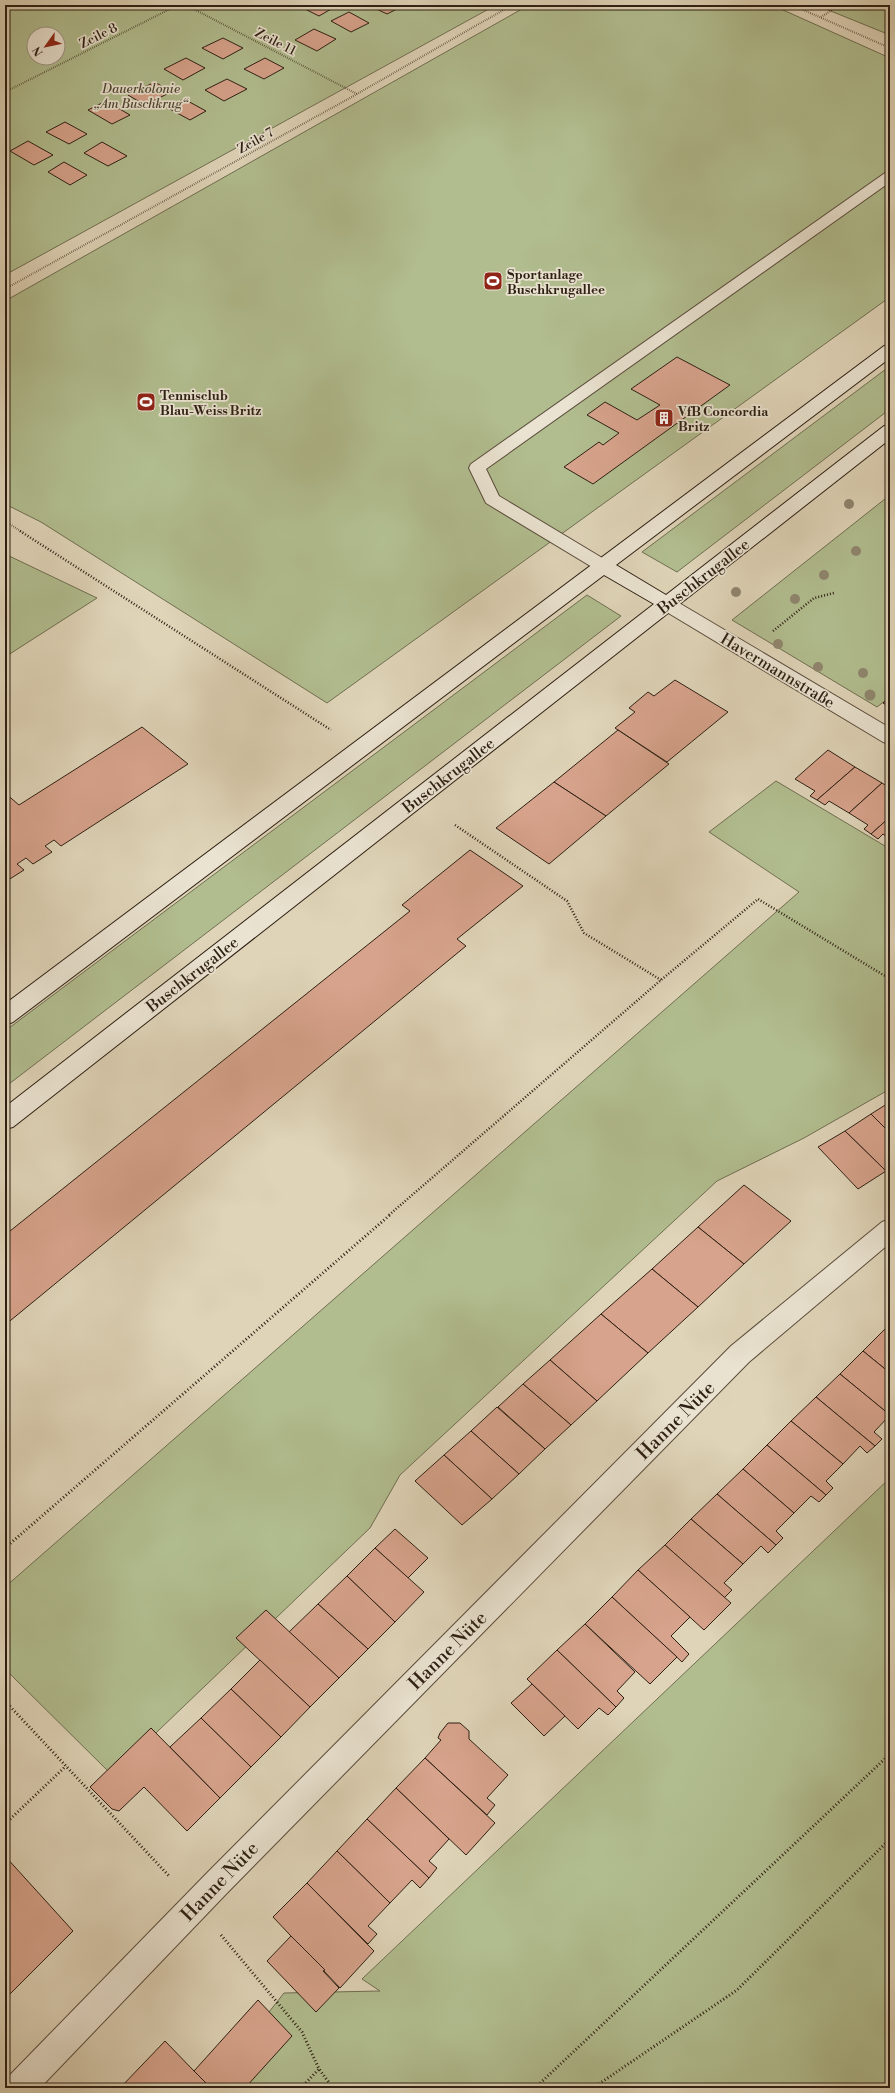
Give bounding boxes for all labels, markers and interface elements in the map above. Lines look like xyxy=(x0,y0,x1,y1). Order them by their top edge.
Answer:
street label: Zeile 8 xyxy=(77,20,120,52)
street label: Zeile 11 xyxy=(252,25,299,59)
north arrow xyxy=(26,26,66,66)
text: N xyxy=(30,43,47,58)
park label: Dauerkolonie „Am Buschkrug“ xyxy=(94,81,189,112)
street label: Zeile 7 xyxy=(235,124,277,157)
place label: Sportanlage Buschkrugallee xyxy=(507,267,605,298)
sports icon: Sportanlage Buschkrugallee xyxy=(482,270,504,292)
place label: Tennisclub Blau-Weiss Britz xyxy=(160,388,261,419)
sports icon: Tennisclub Blau-Weiss Britz xyxy=(135,391,157,413)
place label: VfB Concordia Britz xyxy=(677,404,769,435)
building icon: VfB Concordia Britz xyxy=(653,407,675,429)
street label: Buschkrugallee xyxy=(653,535,754,620)
street label: Havermannstraße xyxy=(717,629,838,713)
street label: Buschkrugallee xyxy=(398,734,499,819)
street label: Buschkrugallee xyxy=(142,933,243,1018)
street label: Hanne Nüte xyxy=(631,1376,720,1465)
street label: Hanne Nüte xyxy=(403,1606,492,1695)
street label: Hanne Nüte xyxy=(176,1837,264,1927)

